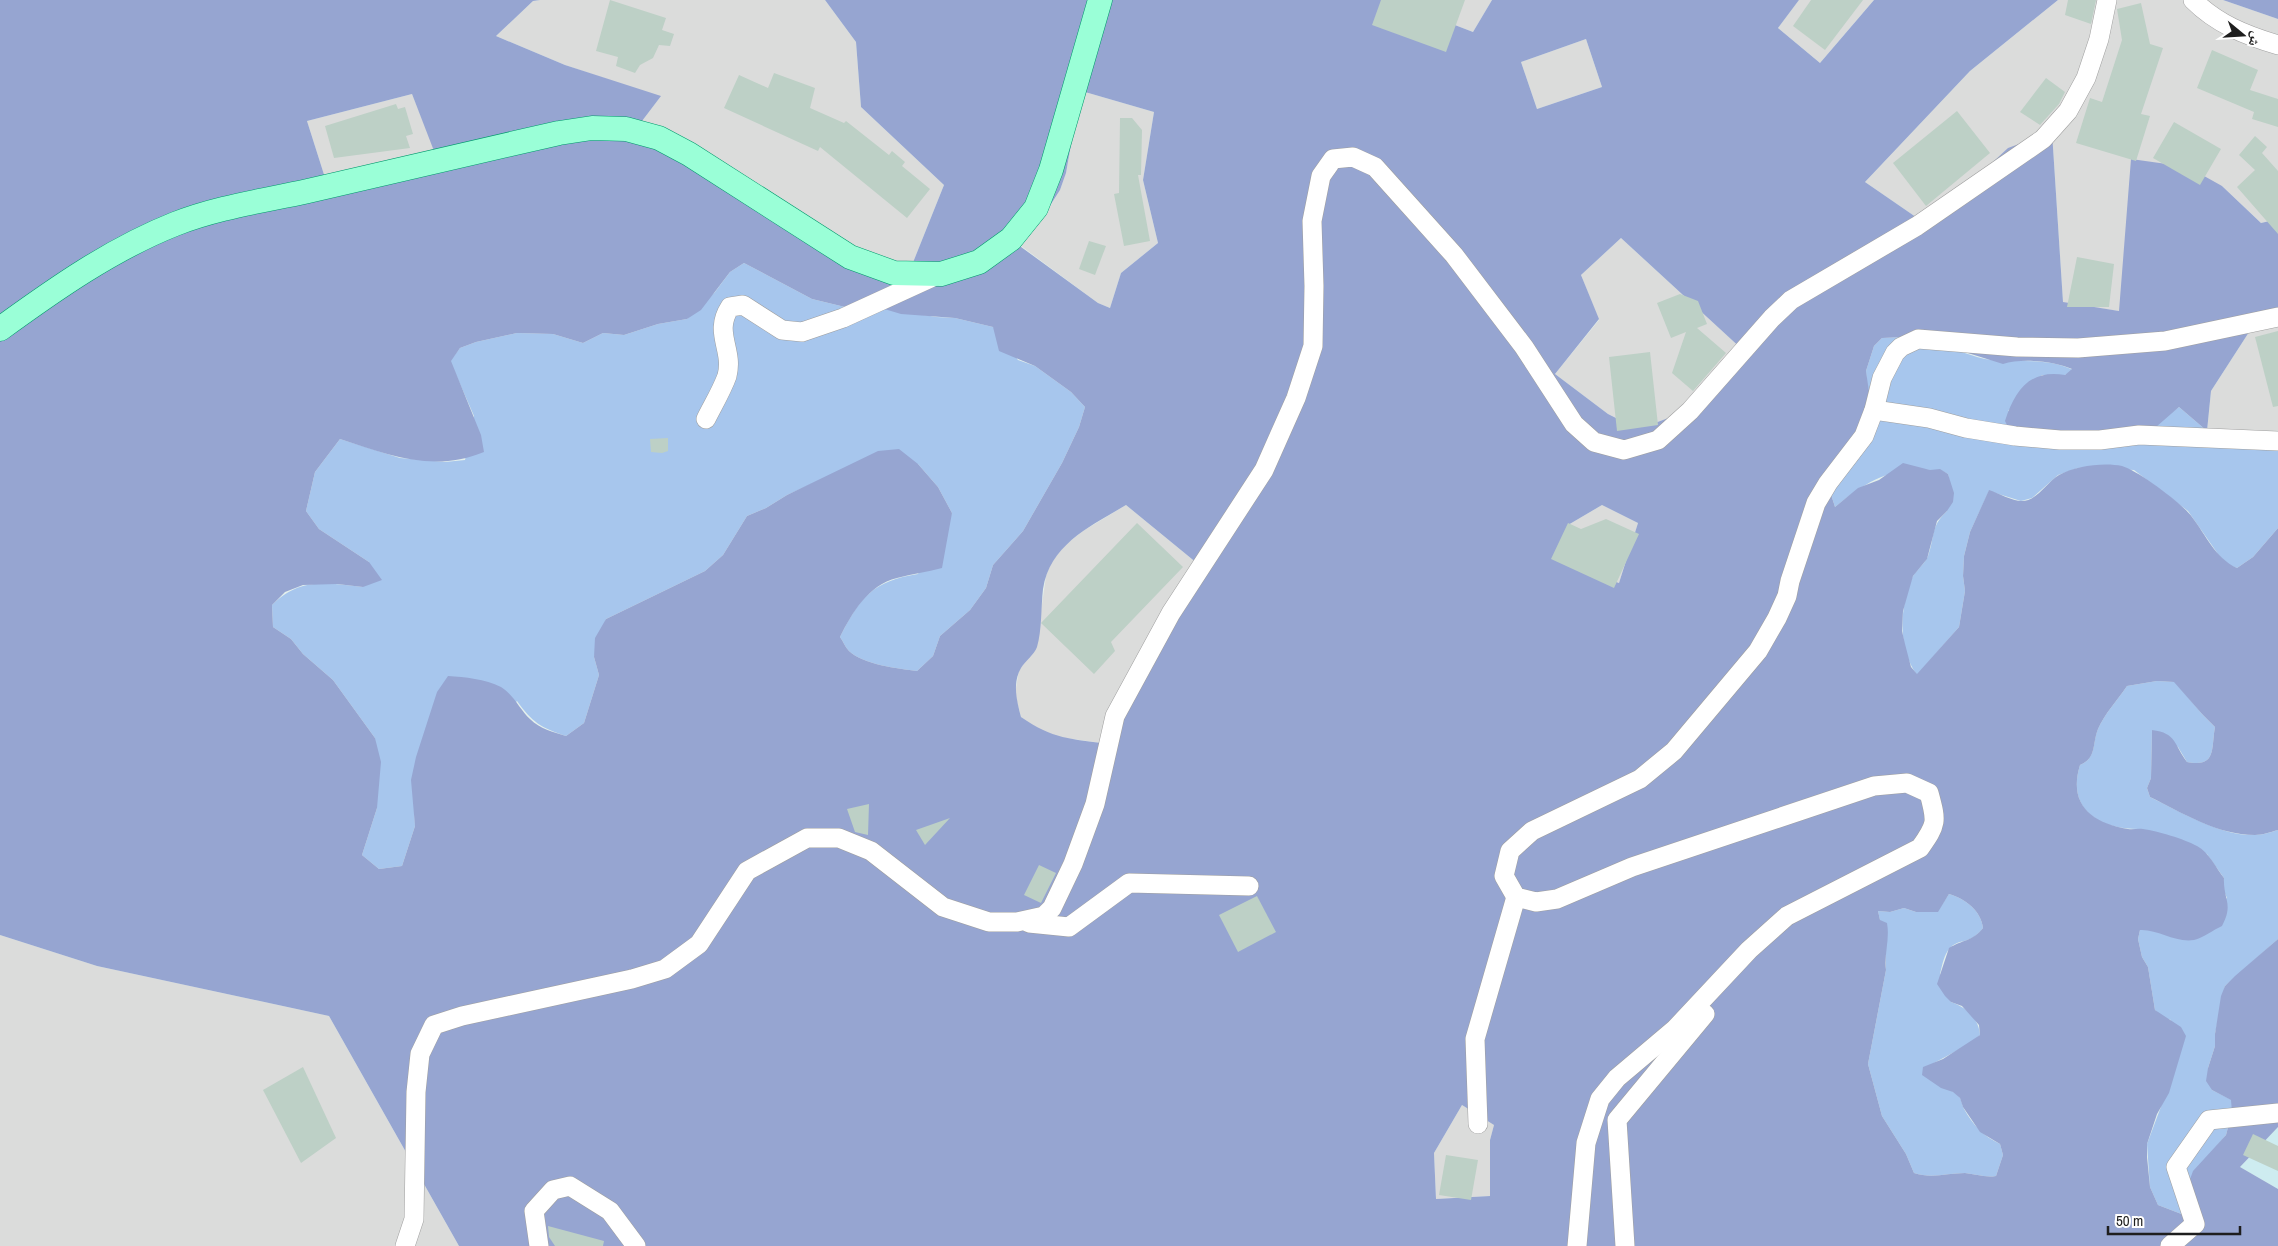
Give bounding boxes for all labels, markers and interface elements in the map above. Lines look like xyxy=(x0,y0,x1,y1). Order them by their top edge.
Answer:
north arrow xyxy=(2218,10,2268,60)
text: ش xyxy=(2244,29,2266,49)
scale bar xyxy=(2108,1204,2240,1236)
text: 50 m xyxy=(2116,1210,2143,1231)

